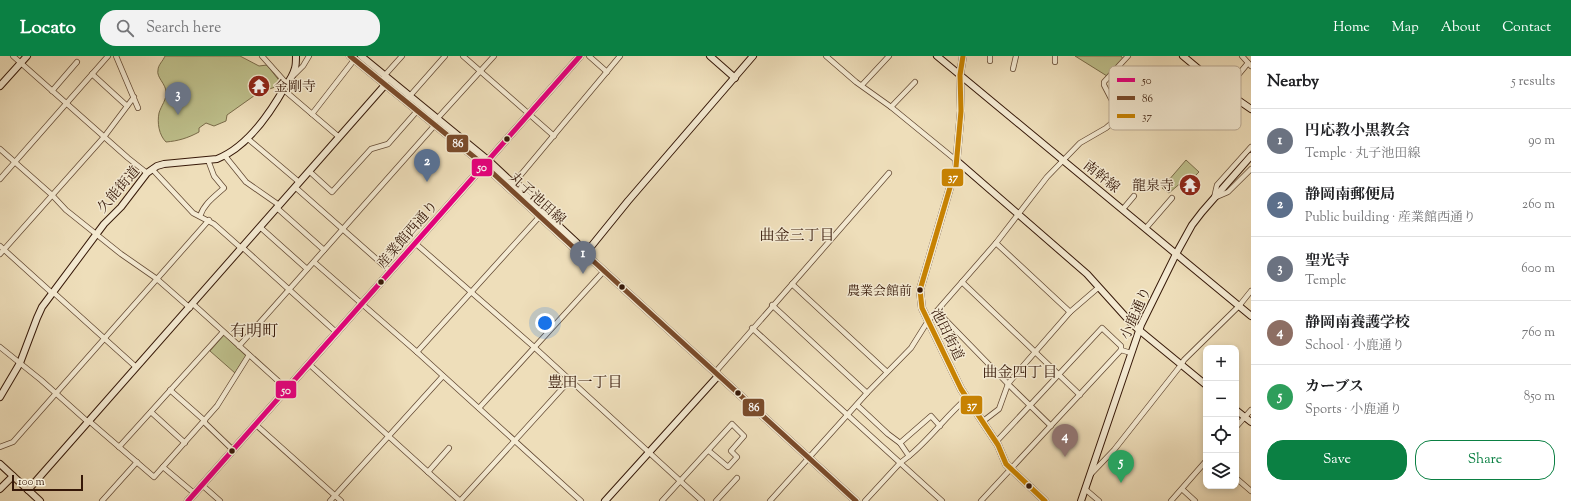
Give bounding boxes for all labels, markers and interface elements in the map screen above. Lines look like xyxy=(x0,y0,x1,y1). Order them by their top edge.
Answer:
search box xyxy=(100,10,380,46)
text: Locato xyxy=(20,15,76,42)
icon: search xyxy=(114,17,136,39)
text: Search here xyxy=(146,18,221,39)
text: Home xyxy=(1333,18,1370,38)
text: Map xyxy=(1392,18,1419,38)
text: About xyxy=(1441,18,1480,38)
text: Contact xyxy=(1502,18,1551,38)
legend xyxy=(1109,66,1241,130)
text: Nearby xyxy=(1267,70,1319,94)
temple icon: 金剛寺 xyxy=(246,73,272,99)
text: 50 xyxy=(1141,73,1152,89)
text: 5 results xyxy=(1511,73,1555,91)
place label: 金剛寺 xyxy=(274,78,316,98)
pin: 3 xyxy=(165,82,191,115)
text: 86 xyxy=(1142,91,1153,107)
text: 37 xyxy=(1142,109,1152,125)
text: 円応教小黒教会 xyxy=(1305,121,1410,142)
text: 1 xyxy=(1278,132,1282,150)
text: 90 m xyxy=(1528,132,1555,150)
line badge: 86 xyxy=(446,134,469,153)
unlabelled marker xyxy=(502,134,512,144)
text: 86 xyxy=(453,136,464,152)
text: Temple · 丸子池田線 xyxy=(1305,145,1420,163)
pin: 2 xyxy=(414,149,440,182)
street label: 南幹線 xyxy=(1078,157,1123,199)
line badge: 50 xyxy=(471,158,493,177)
text: 50 xyxy=(476,160,487,176)
street label: 久能街道 xyxy=(94,163,145,218)
line badge: 37 xyxy=(941,168,964,187)
street label: 丸子池田線 xyxy=(504,169,569,230)
text: 37 xyxy=(948,170,958,186)
temple icon: 龍泉寺 xyxy=(1177,172,1203,198)
place label: 龍泉寺 xyxy=(1132,177,1174,197)
text: 静岡南郵便局 xyxy=(1305,185,1395,206)
text: 2 xyxy=(1277,196,1283,214)
text: 260 m xyxy=(1522,196,1555,214)
street label: 産業館西通り xyxy=(373,197,444,274)
text: Public building · 産業館西通り xyxy=(1305,209,1476,227)
district label: 曲金三丁目 xyxy=(759,226,835,247)
pin: 1 xyxy=(570,241,596,274)
text: 聖光寺 xyxy=(1305,251,1350,272)
text: 3 xyxy=(1277,260,1283,278)
text: 600 m xyxy=(1521,260,1555,278)
text: Temple xyxy=(1305,272,1346,290)
unlabelled marker xyxy=(376,277,386,287)
unlabelled marker xyxy=(617,282,627,292)
place label: 農業会館前 xyxy=(847,283,912,301)
street label: 小鹿通り xyxy=(1116,284,1157,343)
marker: 農業会館前 xyxy=(915,285,925,295)
street label: 池田街道 xyxy=(925,305,967,364)
your location xyxy=(535,313,555,333)
text: 静岡南養護学校 xyxy=(1305,313,1410,334)
district label: 有明町 xyxy=(230,321,278,344)
text: 4 xyxy=(1277,324,1283,342)
text: 760 m xyxy=(1522,324,1555,342)
text: School · 小鹿通り xyxy=(1305,337,1405,355)
map controls xyxy=(1203,345,1239,489)
button: + xyxy=(1203,345,1239,381)
district label: 曲金四丁目 xyxy=(982,363,1058,384)
district label: 豊田一丁目 xyxy=(547,373,623,394)
text: カーブス xyxy=(1305,377,1364,398)
line badge: 50 xyxy=(275,380,297,399)
button: − xyxy=(1203,381,1239,417)
text: 50 xyxy=(280,383,291,399)
unlabelled marker xyxy=(733,388,743,398)
text: 5 xyxy=(1278,388,1282,406)
text: 850 m xyxy=(1524,388,1555,406)
line badge: 37 xyxy=(960,395,983,415)
line badge: 86 xyxy=(742,398,765,417)
text: 37 xyxy=(967,398,977,414)
text: 86 xyxy=(749,400,760,416)
text: Sports · 小鹿通り xyxy=(1305,401,1402,419)
button: locate xyxy=(1203,417,1239,453)
pin: 4 xyxy=(1052,424,1078,457)
button: Save xyxy=(1267,440,1407,480)
button: Share xyxy=(1415,440,1555,480)
unlabelled marker xyxy=(227,446,237,456)
pin: 5 xyxy=(1108,450,1134,483)
button: layers xyxy=(1203,453,1239,489)
scale bar xyxy=(12,473,83,492)
text: 100 m xyxy=(18,474,45,490)
unlabelled marker xyxy=(1024,481,1034,491)

